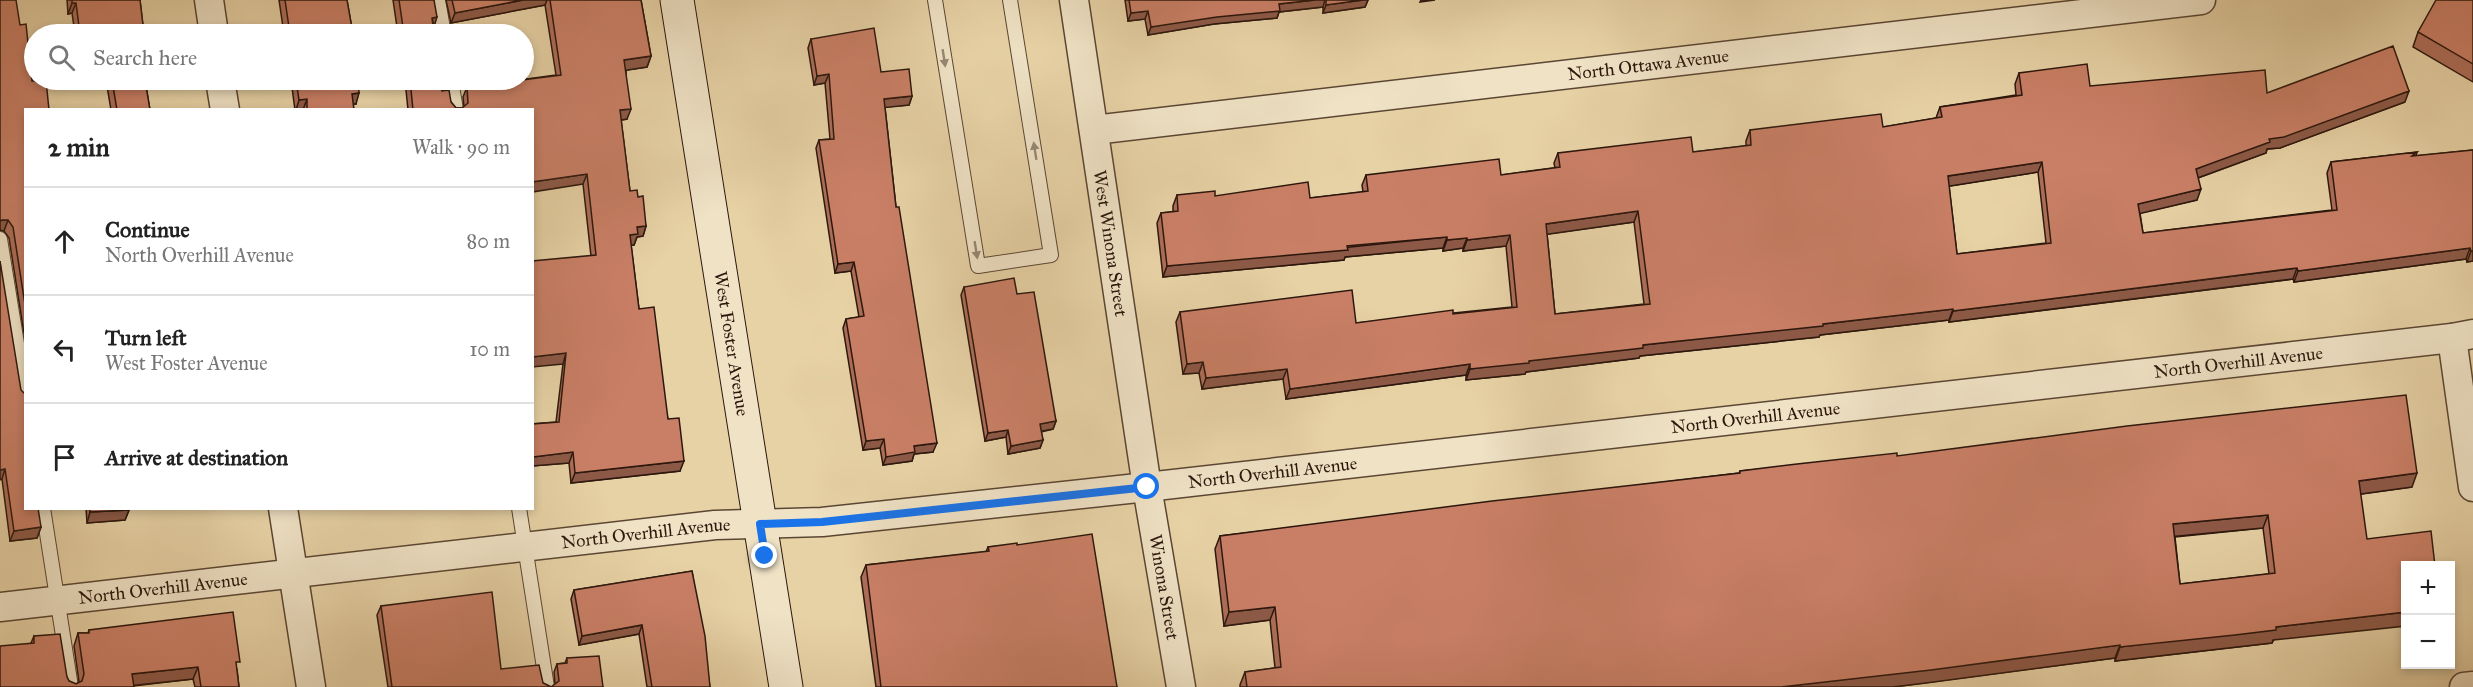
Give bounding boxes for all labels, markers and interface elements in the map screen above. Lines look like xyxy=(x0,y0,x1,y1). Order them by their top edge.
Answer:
search box xyxy=(24,24,534,90)
icon: search xyxy=(45,41,78,74)
text: Search here xyxy=(93,44,197,71)
street label: North Ottawa Avenue xyxy=(1566,45,1730,85)
one-way arrow xyxy=(940,48,949,67)
text: 2 min xyxy=(48,131,109,163)
text: Walk · 90 m xyxy=(412,135,510,159)
one-way arrow xyxy=(1030,142,1039,161)
street label: West Winona Street xyxy=(1089,169,1132,319)
text: Continue xyxy=(105,216,190,243)
icon: ahead xyxy=(48,225,81,258)
text: 80 m xyxy=(467,229,510,253)
one-way arrow xyxy=(971,241,980,260)
text: North Overhill Avenue xyxy=(105,243,294,267)
street label: West Foster Avenue xyxy=(709,270,754,418)
text: Turn left xyxy=(105,324,187,351)
icon: left xyxy=(48,333,81,366)
text: 10 m xyxy=(469,337,510,361)
street label: North Overhill Avenue xyxy=(2153,342,2324,383)
text: West Foster Avenue xyxy=(105,351,268,375)
street label: North Overhill Avenue xyxy=(1670,397,1841,438)
icon: arrive xyxy=(48,441,81,474)
text: Arrive at destination xyxy=(105,444,288,471)
street label: North Overhill Avenue xyxy=(1187,452,1358,493)
route start xyxy=(1133,473,1159,499)
street label: North Overhill Avenue xyxy=(560,514,731,554)
street label: Winona Street xyxy=(1144,533,1184,642)
route end xyxy=(751,542,777,568)
map controls xyxy=(2401,561,2455,669)
button: + xyxy=(2401,561,2455,615)
street label: North Overhill Avenue xyxy=(77,568,249,609)
button: − xyxy=(2401,615,2455,669)

